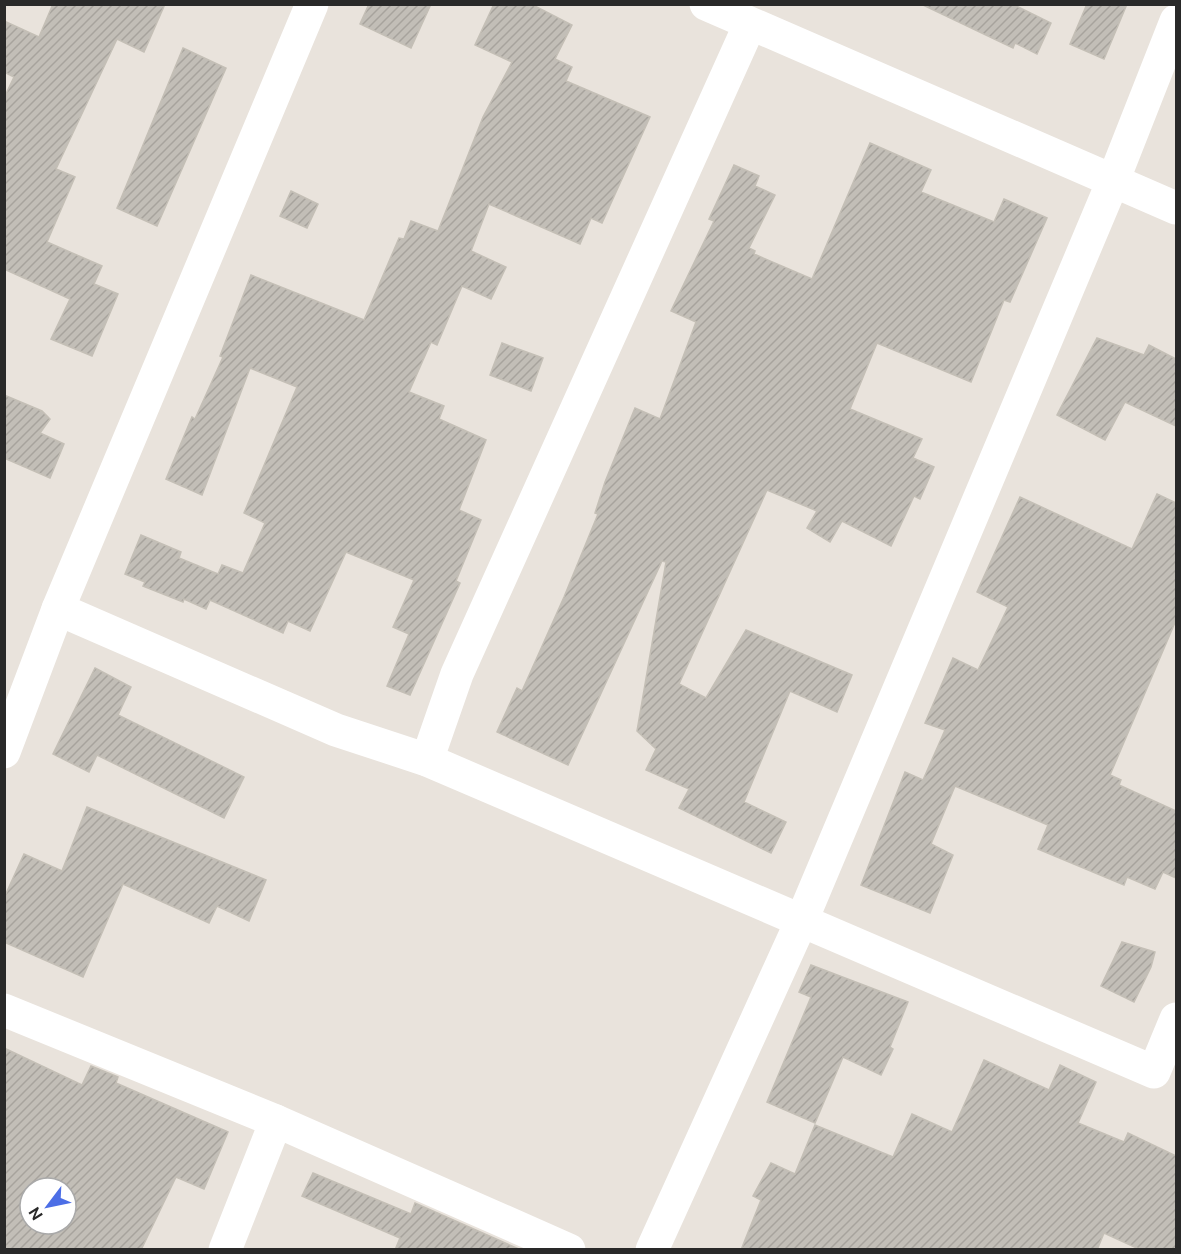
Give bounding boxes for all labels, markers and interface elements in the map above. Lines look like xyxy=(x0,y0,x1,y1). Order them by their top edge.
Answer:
north arrow xyxy=(18,1176,78,1236)
text: N xyxy=(24,1204,46,1224)

